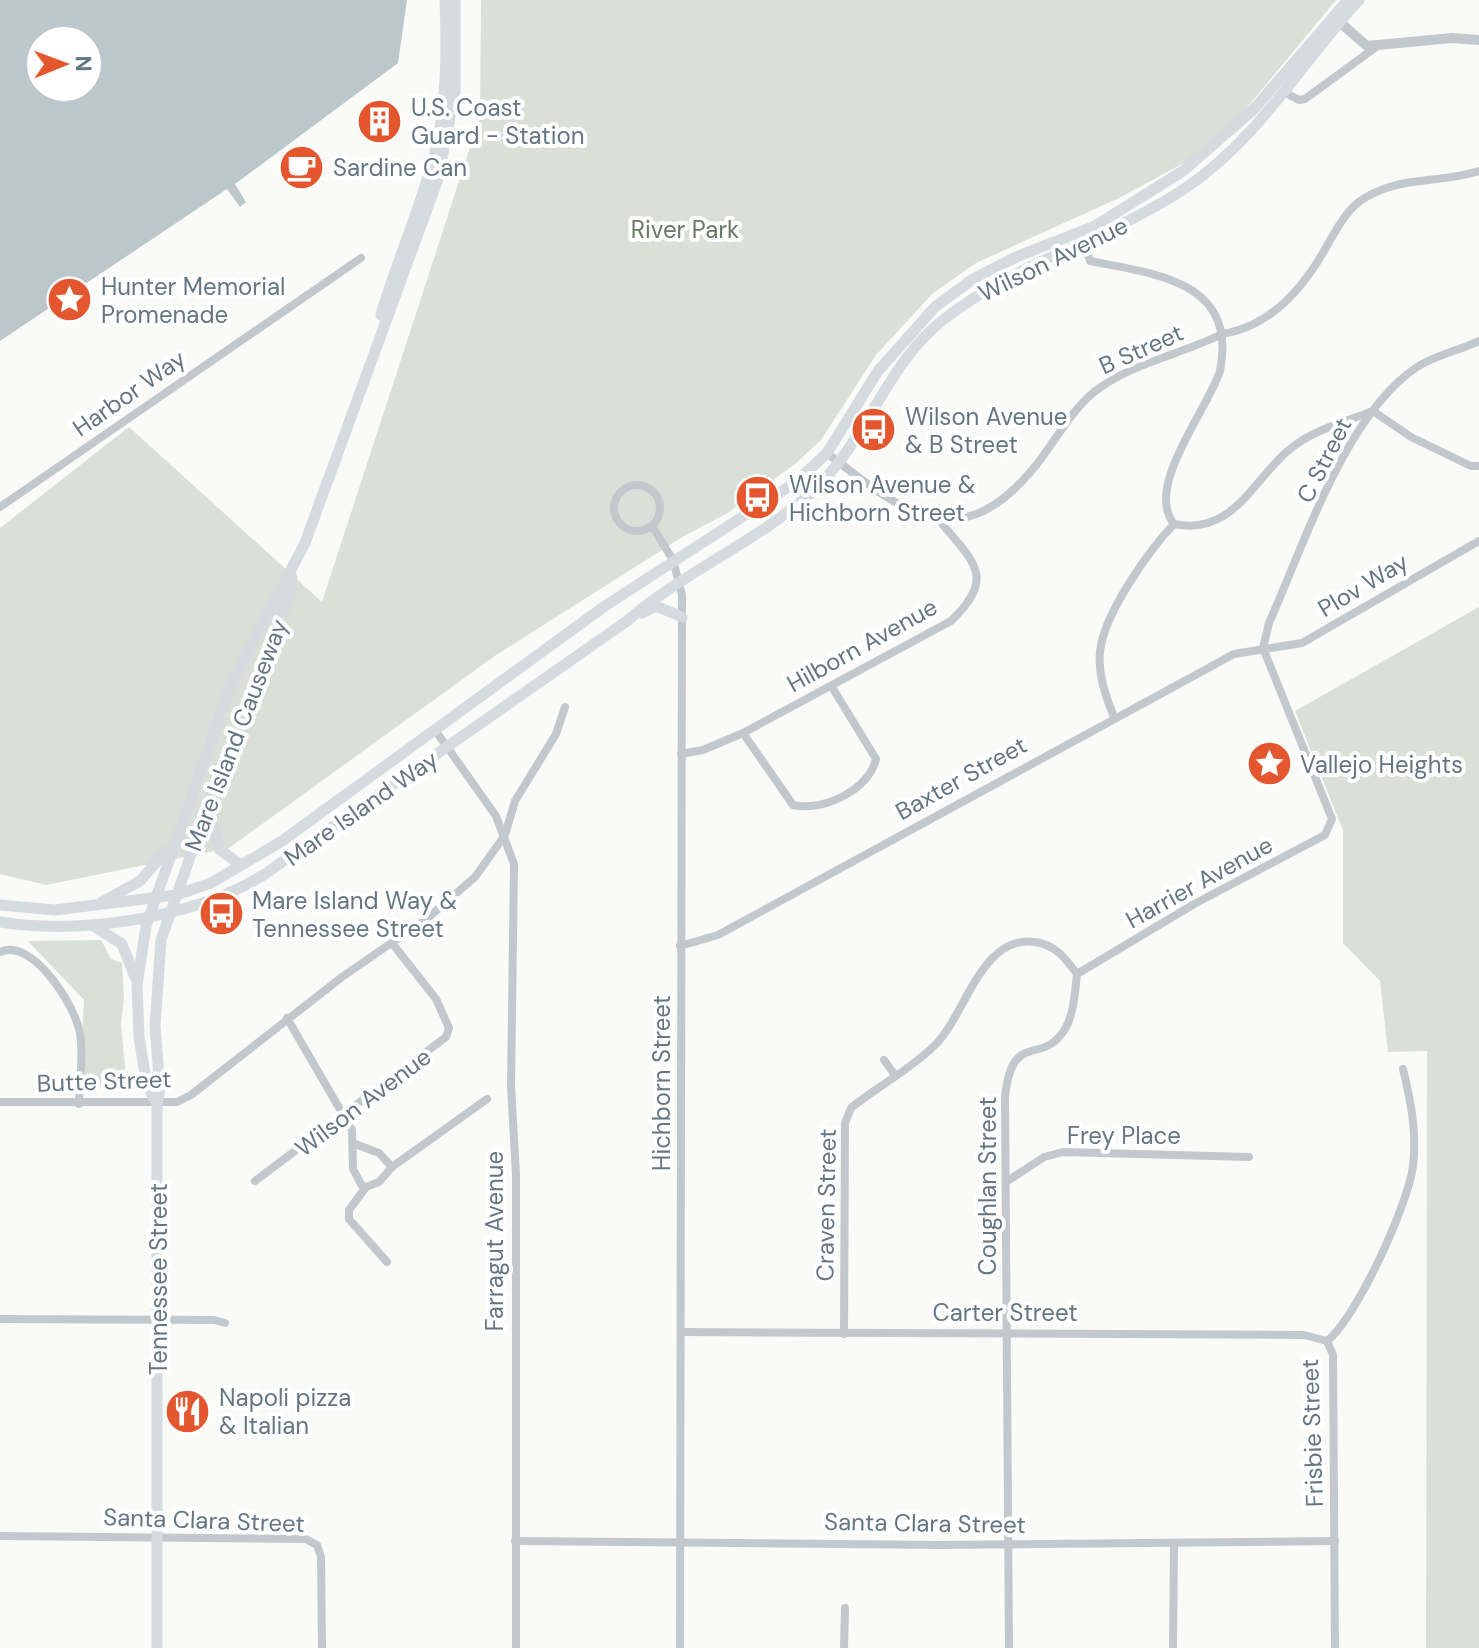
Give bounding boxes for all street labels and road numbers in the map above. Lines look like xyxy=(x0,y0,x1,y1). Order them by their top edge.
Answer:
street label: Wilson Avenue xyxy=(973,209,1133,309)
street label: B Street xyxy=(1094,317,1188,381)
street label: Harbor Way xyxy=(66,343,192,443)
street label: C Street xyxy=(1289,412,1359,508)
street label: Plov Way xyxy=(1312,546,1414,624)
street label: Hilborn Avenue xyxy=(781,591,943,699)
street label: Mare Island Causeway xyxy=(177,615,295,855)
street label: Baxter Street xyxy=(890,729,1032,827)
street label: Mare Island Way xyxy=(278,743,444,873)
street label: Harrier Avenue xyxy=(1120,829,1278,935)
street label: Hichborn Street xyxy=(646,995,677,1171)
street label: Wilson Avenue xyxy=(289,1041,437,1163)
street label: Butte Street xyxy=(36,1063,172,1099)
street label: Coughlan Street xyxy=(972,1097,1003,1275)
street label: Frey Place xyxy=(1067,1120,1181,1151)
street label: Craven Street xyxy=(809,1128,843,1282)
street label: Farragut Avenue xyxy=(479,1151,510,1331)
street label: Tennessee Street xyxy=(143,1183,174,1375)
street label: Carter Street xyxy=(932,1297,1078,1328)
street label: Frisbie Street xyxy=(1294,1358,1330,1508)
street label: Santa Clara Street xyxy=(103,1501,305,1539)
street label: Santa Clara Street xyxy=(824,1506,1026,1540)

